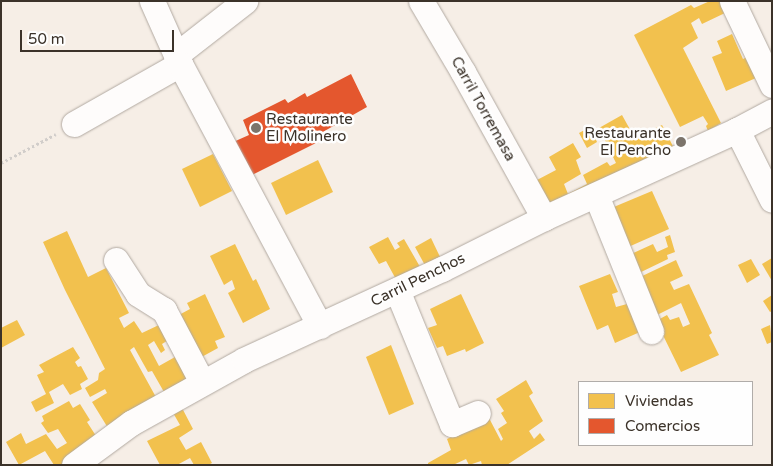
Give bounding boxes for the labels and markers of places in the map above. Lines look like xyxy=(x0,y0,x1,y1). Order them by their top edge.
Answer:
place label: Restaurante El Molinero xyxy=(266,110,353,145)
marker: Restaurante El Molinero xyxy=(250,122,262,134)
place label: Restaurante El Pencho xyxy=(584,124,671,159)
marker: Restaurante El Pencho xyxy=(675,136,687,148)

